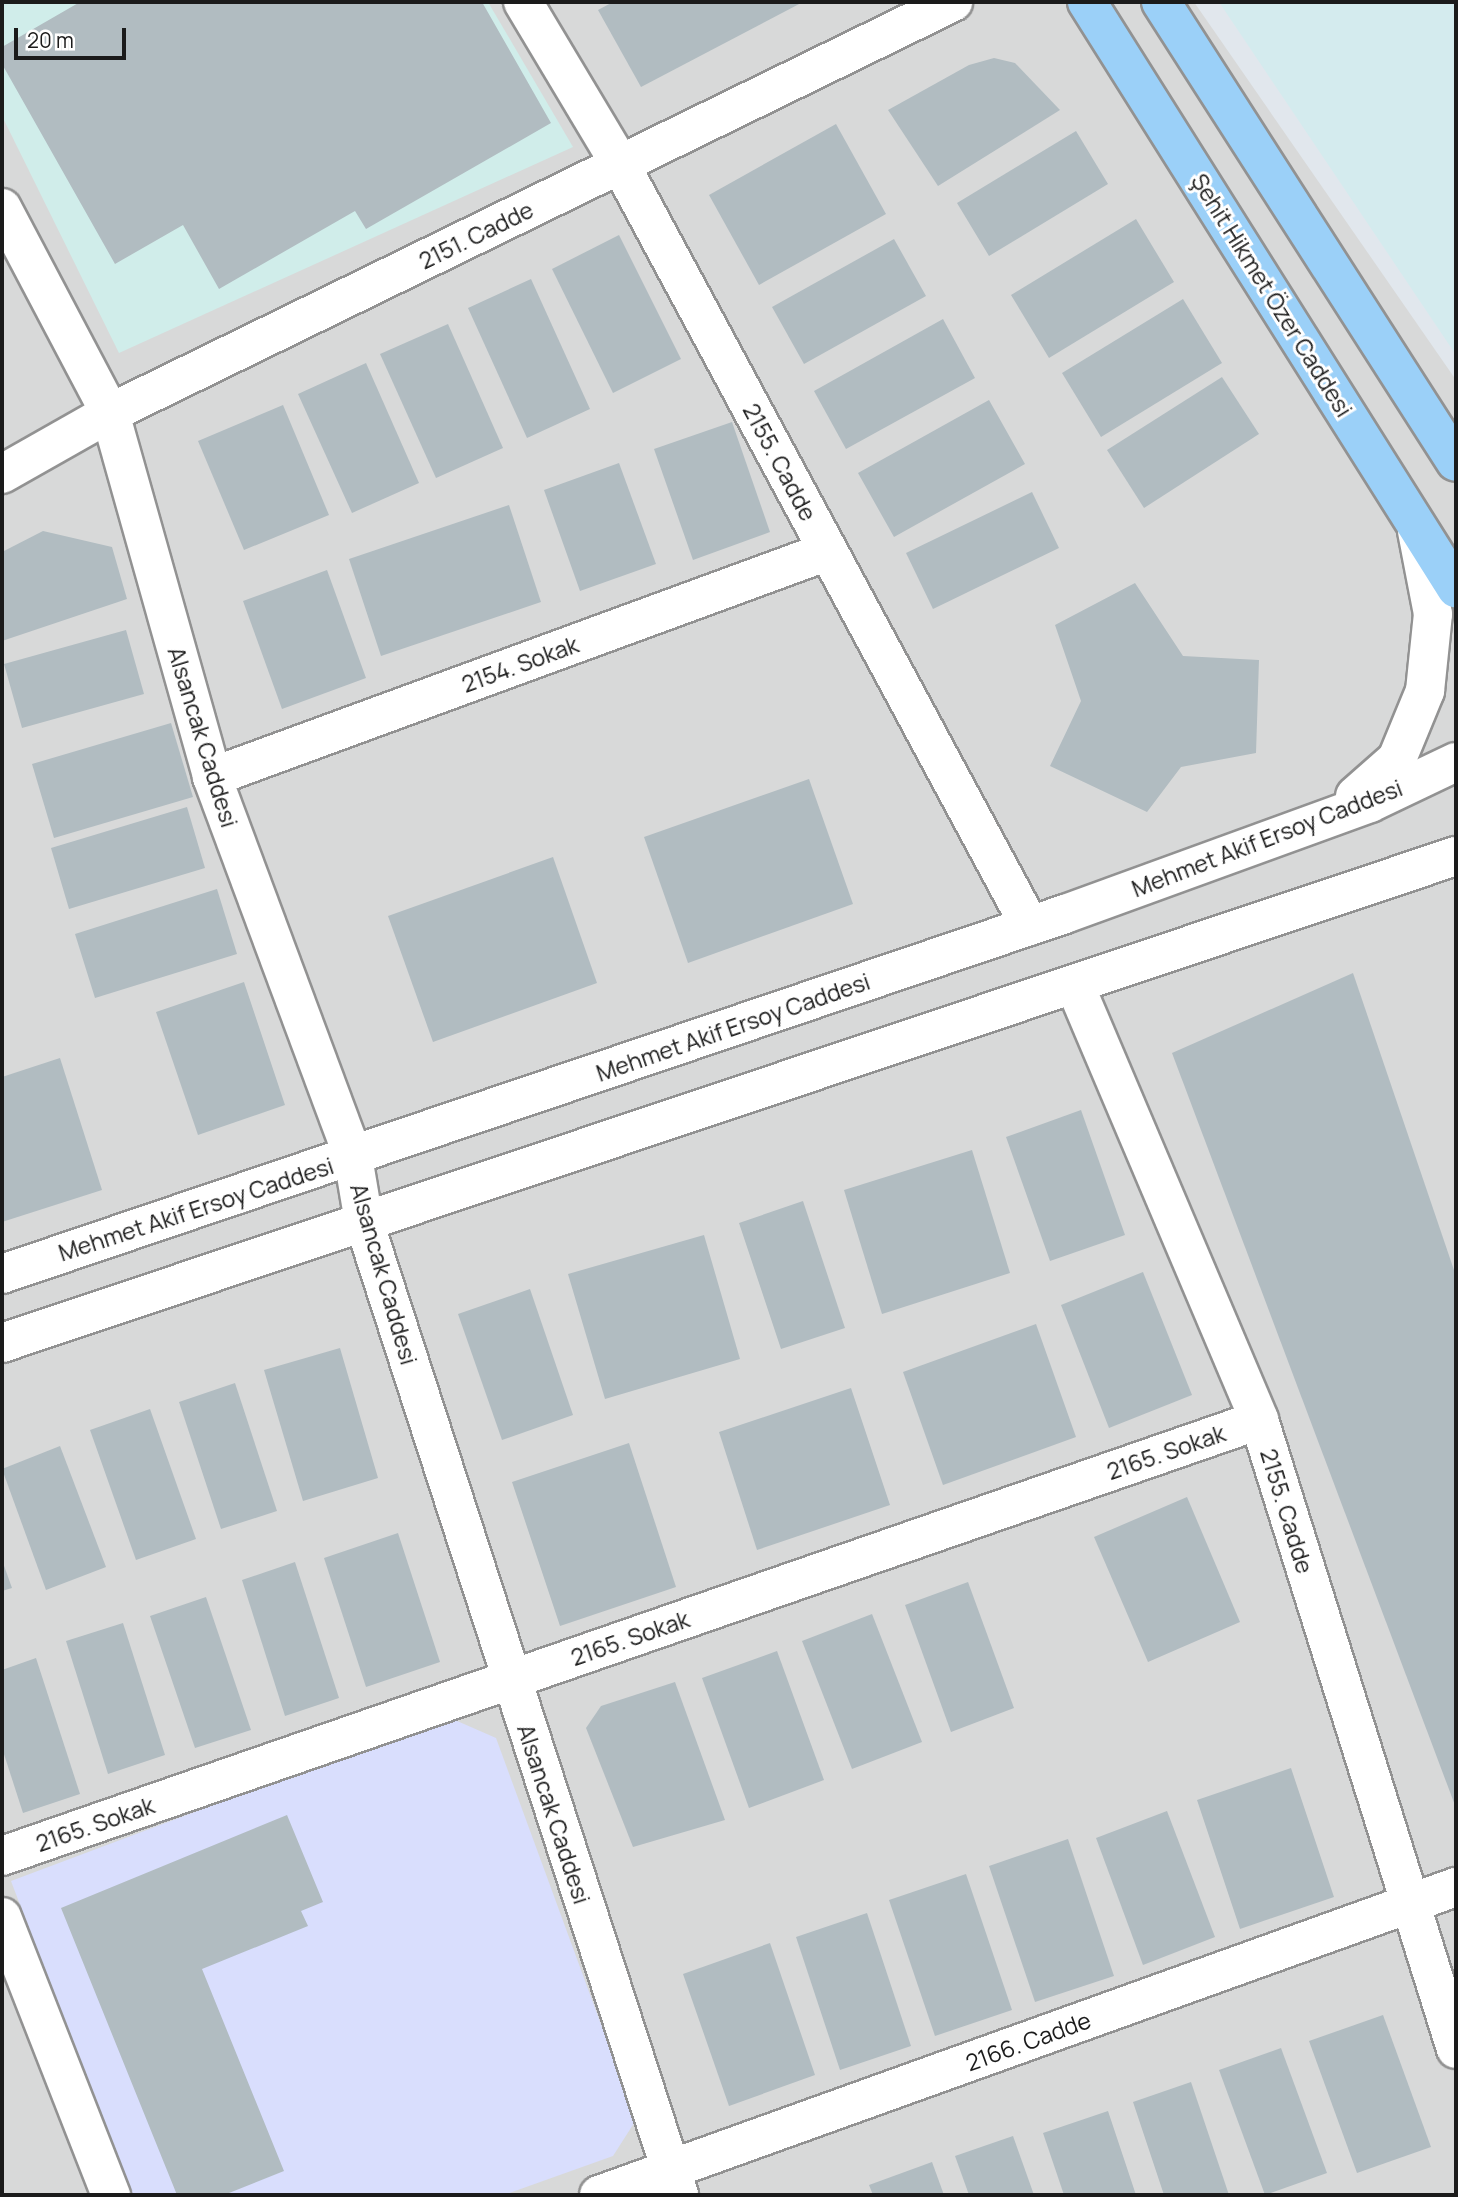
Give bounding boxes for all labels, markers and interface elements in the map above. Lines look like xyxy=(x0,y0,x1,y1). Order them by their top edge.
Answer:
scale bar xyxy=(18,14,130,58)
text: 20 m xyxy=(27,26,74,54)
street label: Şehit Hikmet Özer Caddesi xyxy=(1186,168,1358,422)
street label: 2151. Cadde xyxy=(414,195,538,275)
street label: 2155. Cadde xyxy=(738,399,822,525)
street label: 2154. Sokak xyxy=(458,630,582,698)
street label: Alsancak Caddesi xyxy=(162,643,244,831)
street label: Mehmet Akif Ersoy Caddesi xyxy=(1128,774,1406,902)
street label: Mehmet Akif Ersoy Caddesi xyxy=(593,967,873,1087)
street label: Mehmet Akif Ersoy Caddesi xyxy=(55,1151,337,1267)
street label: Alsancak Caddesi xyxy=(345,1180,423,1368)
street label: 2165. Sokak xyxy=(1103,1419,1229,1485)
street label: 2155. Cadde xyxy=(1255,1445,1319,1577)
street label: 2165. Sokak xyxy=(567,1605,693,1671)
street label: Alsancak Caddesi xyxy=(512,1721,596,1907)
street label: 2165. Sokak xyxy=(32,1791,158,1857)
street label: 2166. Cadde xyxy=(962,2006,1094,2076)

